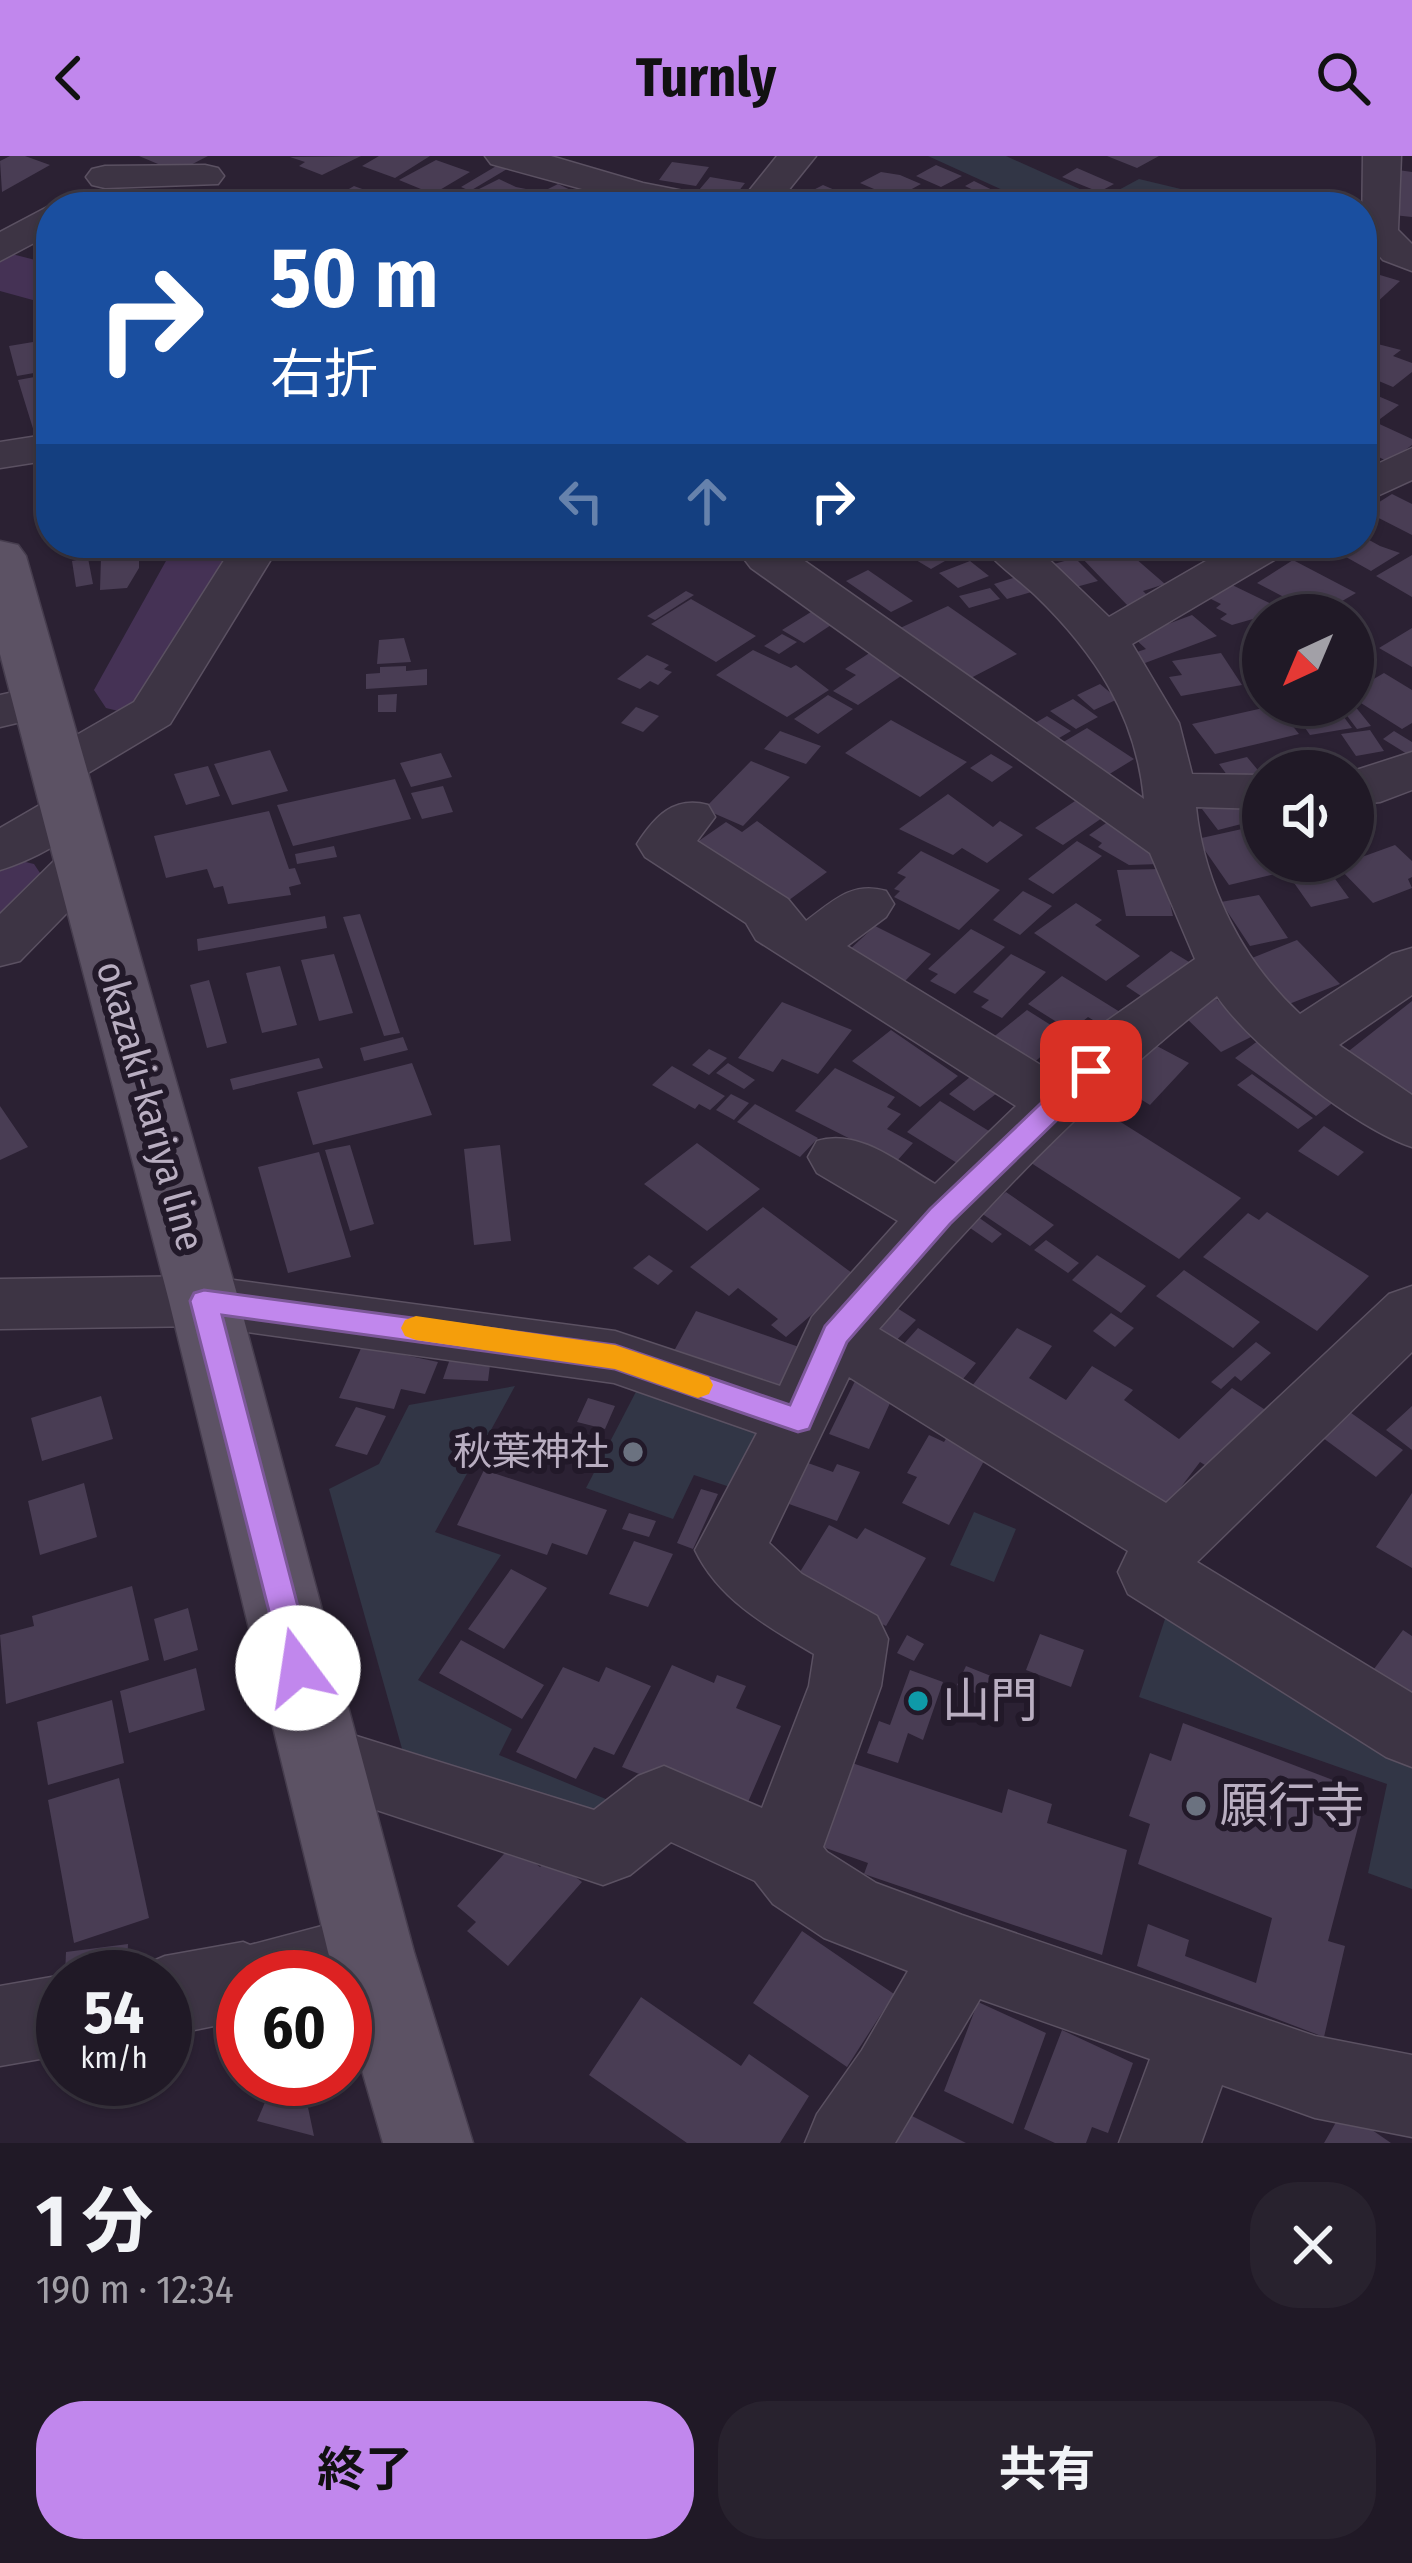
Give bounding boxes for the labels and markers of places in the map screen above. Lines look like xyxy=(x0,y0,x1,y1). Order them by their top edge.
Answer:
pin xyxy=(1040,1020,1142,1122)
place label: 秋葉神社 xyxy=(453,1429,609,1475)
marker: 秋葉神社 xyxy=(620,1439,646,1465)
place label: 山門 xyxy=(942,1672,1038,1730)
marker: 山門 xyxy=(905,1688,931,1714)
place label: 願行寺 xyxy=(1220,1777,1364,1835)
marker: 願行寺 xyxy=(1183,1793,1209,1819)

